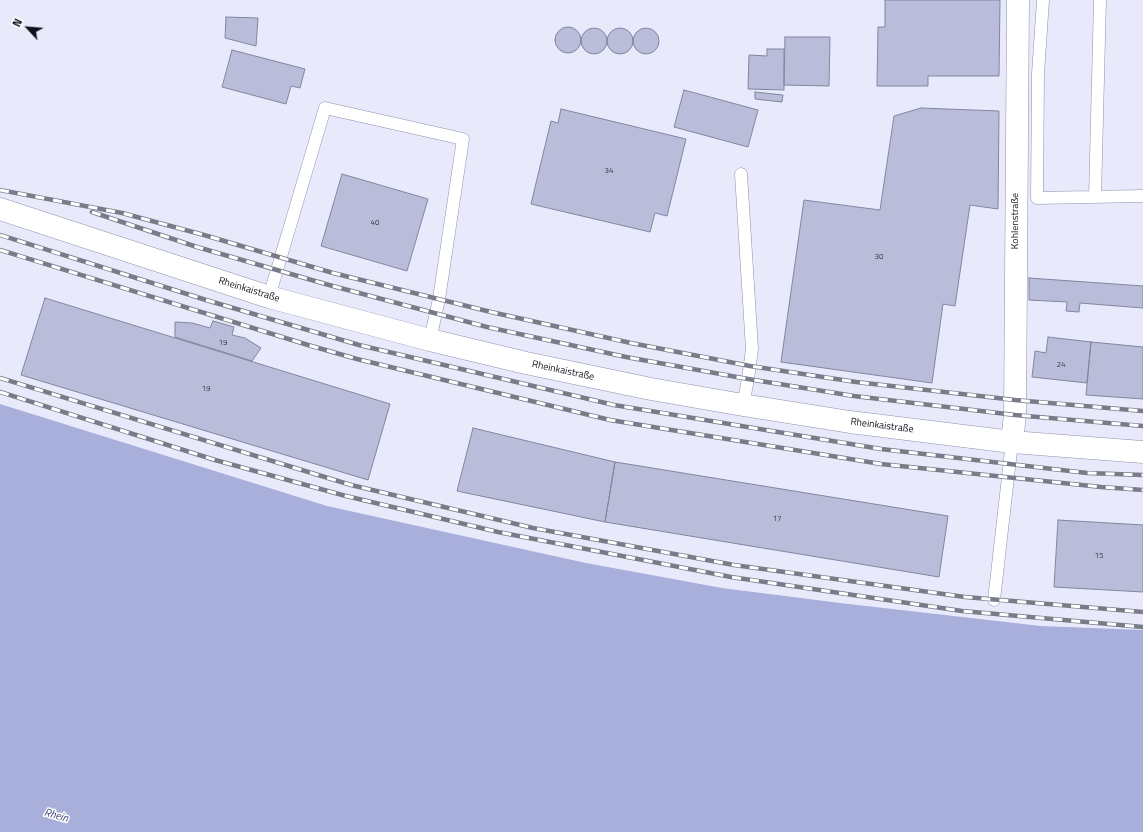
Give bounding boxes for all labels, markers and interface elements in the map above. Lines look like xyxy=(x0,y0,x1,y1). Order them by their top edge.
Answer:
north arrow xyxy=(8,8,48,48)
text: N xyxy=(8,16,26,30)
house number: 34 xyxy=(605,166,613,176)
street label: Kohlenstraße xyxy=(1010,193,1022,249)
house number: 40 xyxy=(371,218,379,228)
house number: 30 xyxy=(875,252,883,262)
street label: Rheinkaistraße xyxy=(217,275,281,305)
house number: 19 xyxy=(219,338,227,348)
street label: Rheinkaistraße xyxy=(531,359,595,383)
house number: 24 xyxy=(1057,360,1065,370)
house number: 19 xyxy=(202,384,210,394)
street label: Rheinkaistraße xyxy=(850,416,914,436)
house number: 17 xyxy=(773,514,781,524)
house number: 15 xyxy=(1095,551,1103,561)
water label: Rhein xyxy=(42,806,70,826)

